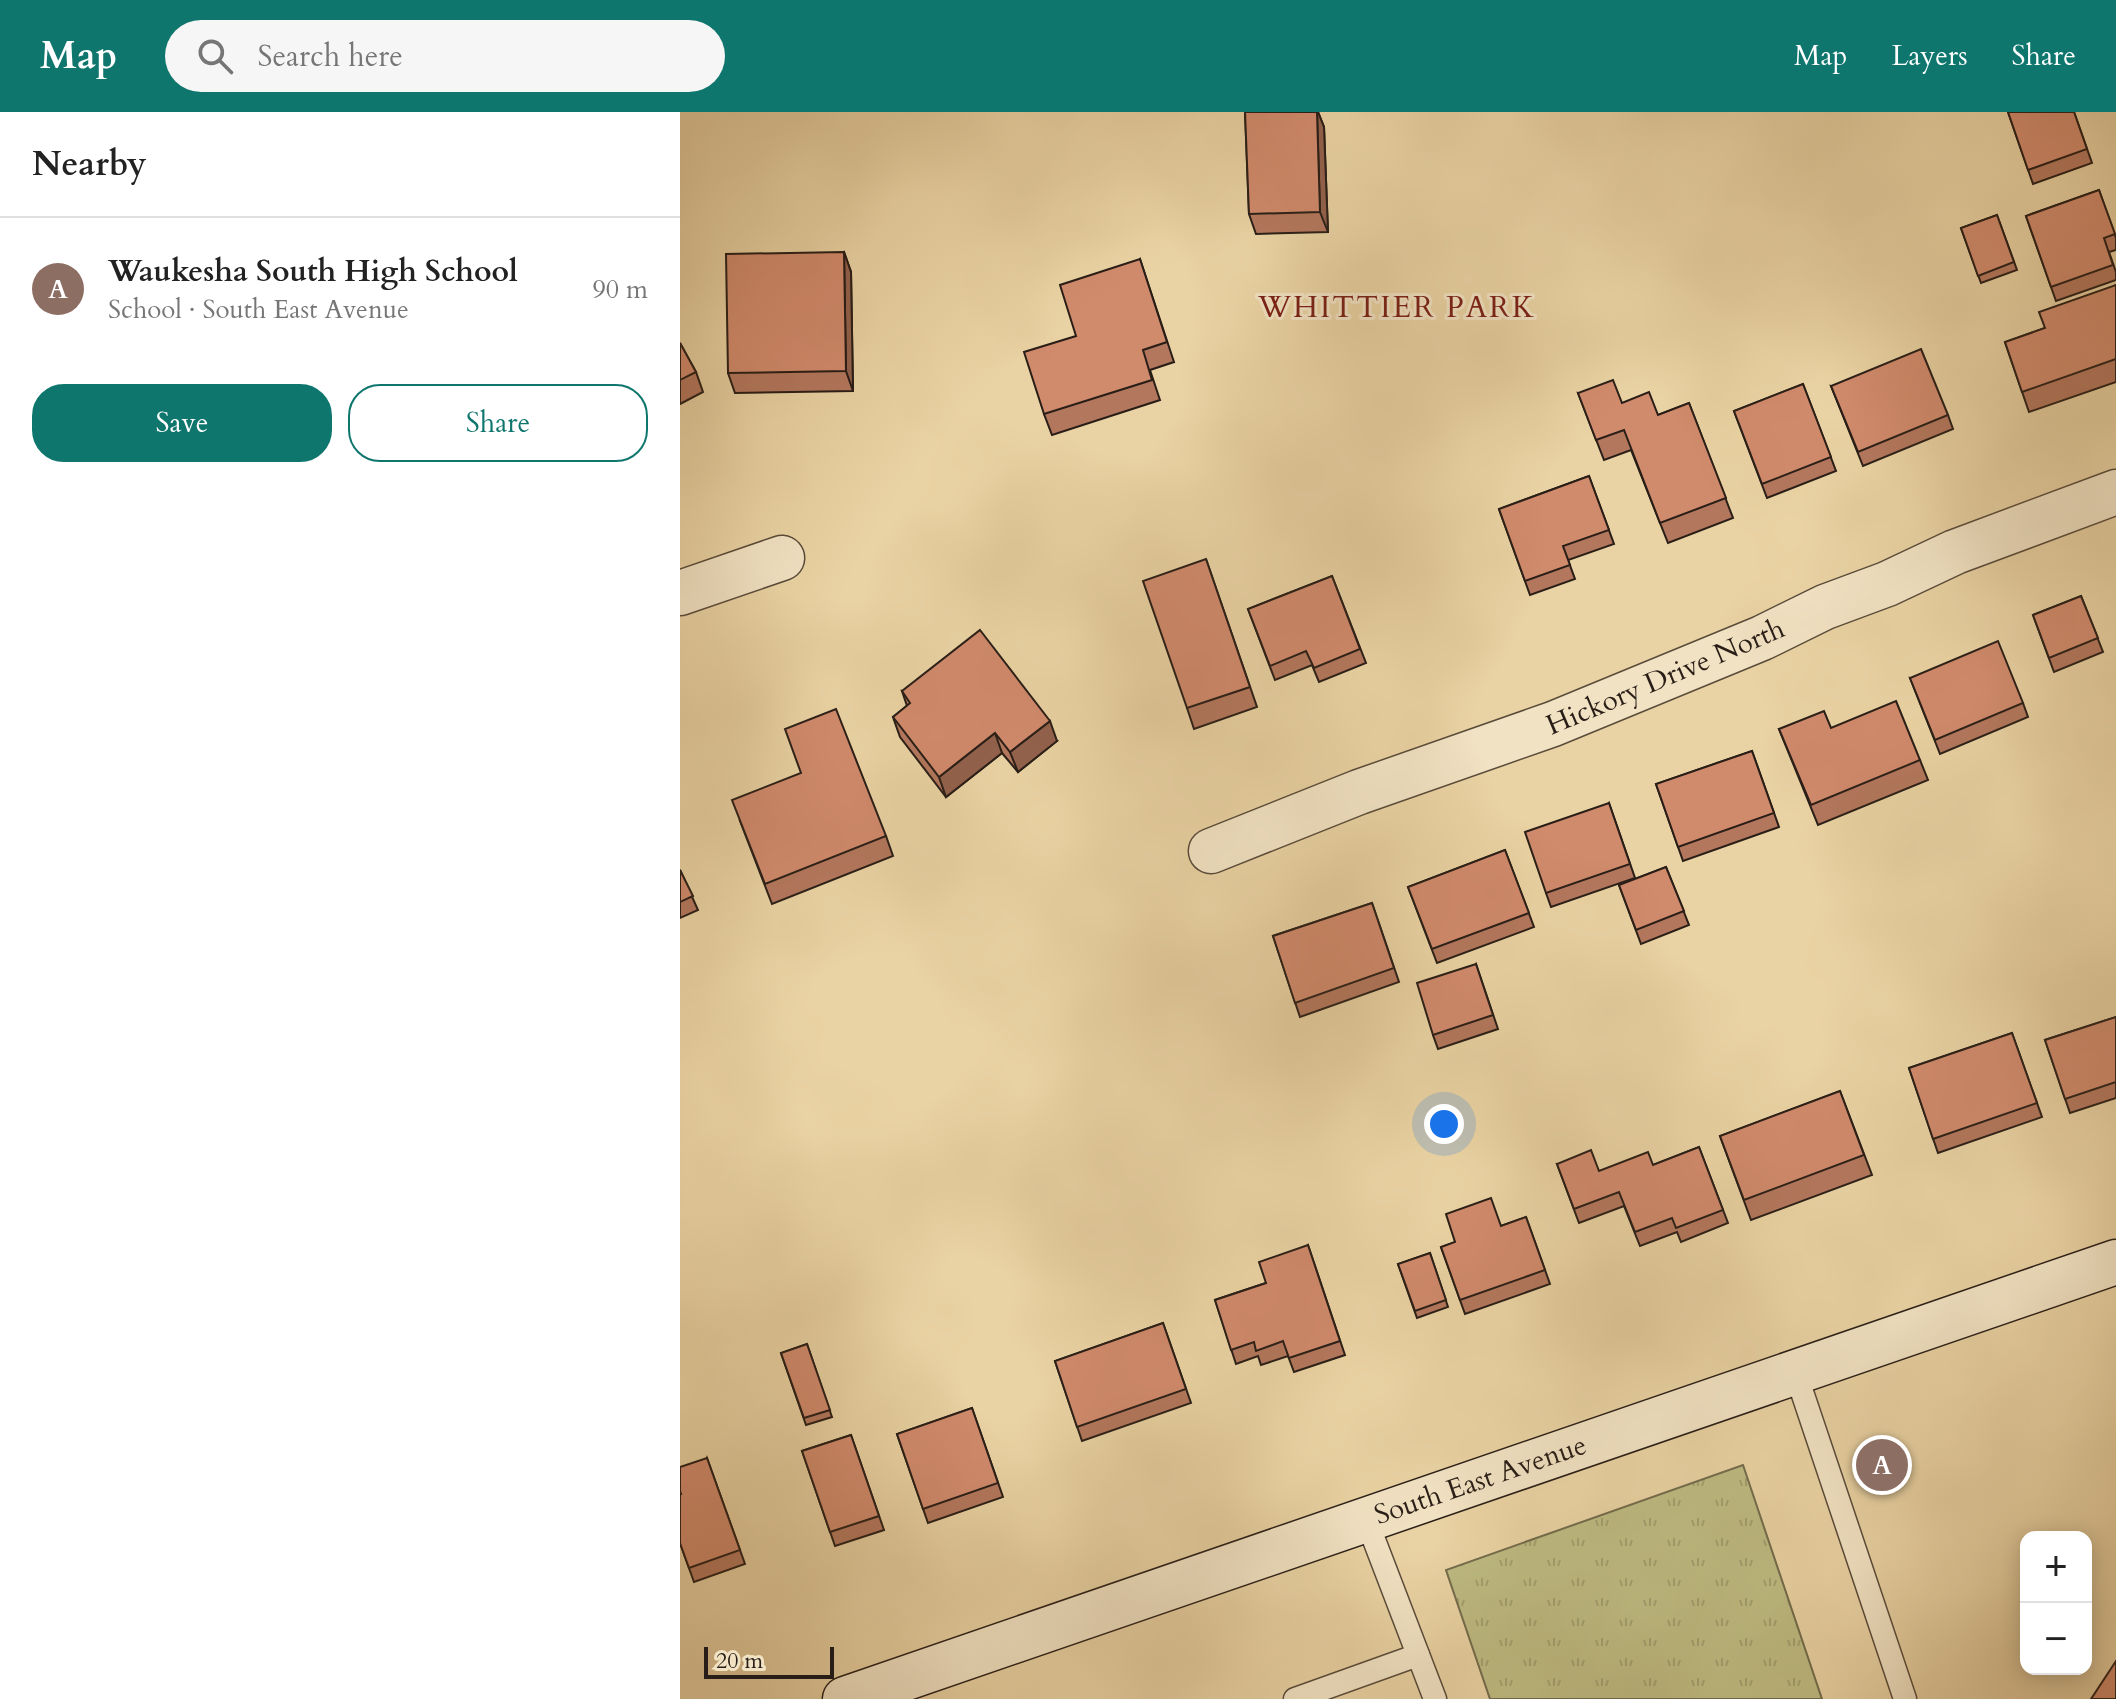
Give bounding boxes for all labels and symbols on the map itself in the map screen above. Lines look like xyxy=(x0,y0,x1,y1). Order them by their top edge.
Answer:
district label: WHITTIER PARK xyxy=(1257,287,1536,328)
street label: Hickory Drive North xyxy=(1540,610,1790,744)
your location xyxy=(1424,1104,1464,1144)
street label: South East Avenue xyxy=(1369,1426,1592,1534)
pin: A xyxy=(1856,1435,1908,1495)
scale bar xyxy=(704,1643,834,1679)

